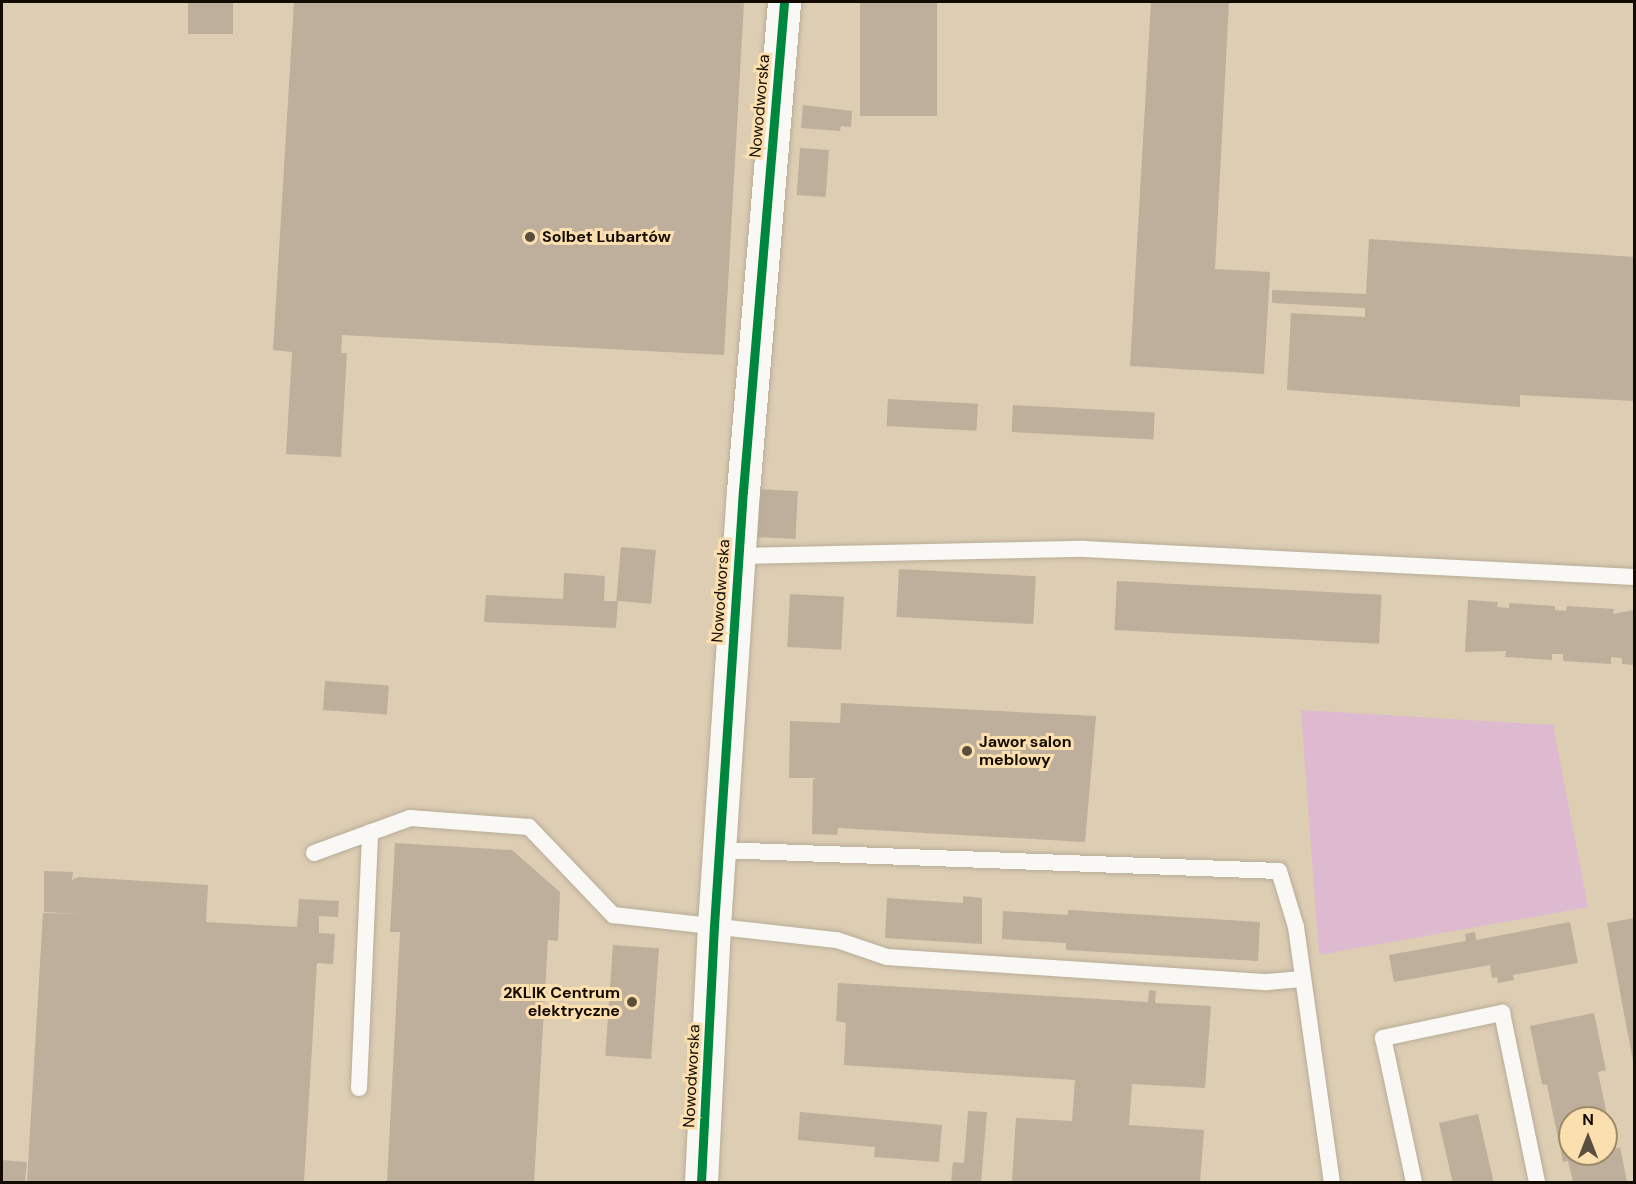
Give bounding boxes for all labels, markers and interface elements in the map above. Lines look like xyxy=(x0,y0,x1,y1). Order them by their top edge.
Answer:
street label: Nowodworska xyxy=(746,54,774,158)
place label: Solbet Lubartów xyxy=(542,227,671,247)
marker: Solbet Lubartów xyxy=(523,230,537,244)
street label: Nowodworska xyxy=(708,539,734,643)
place label: Jawor salon meblowy xyxy=(979,732,1072,770)
marker: Jawor salon meblowy xyxy=(960,744,974,758)
place label: 2KLIK Centrum elektryczne xyxy=(503,983,620,1021)
marker: 2KLIK Centrum elektryczne xyxy=(625,995,639,1009)
street label: Nowodworska xyxy=(680,1024,704,1128)
north arrow xyxy=(1558,1106,1618,1166)
text: N xyxy=(1582,1109,1594,1130)

